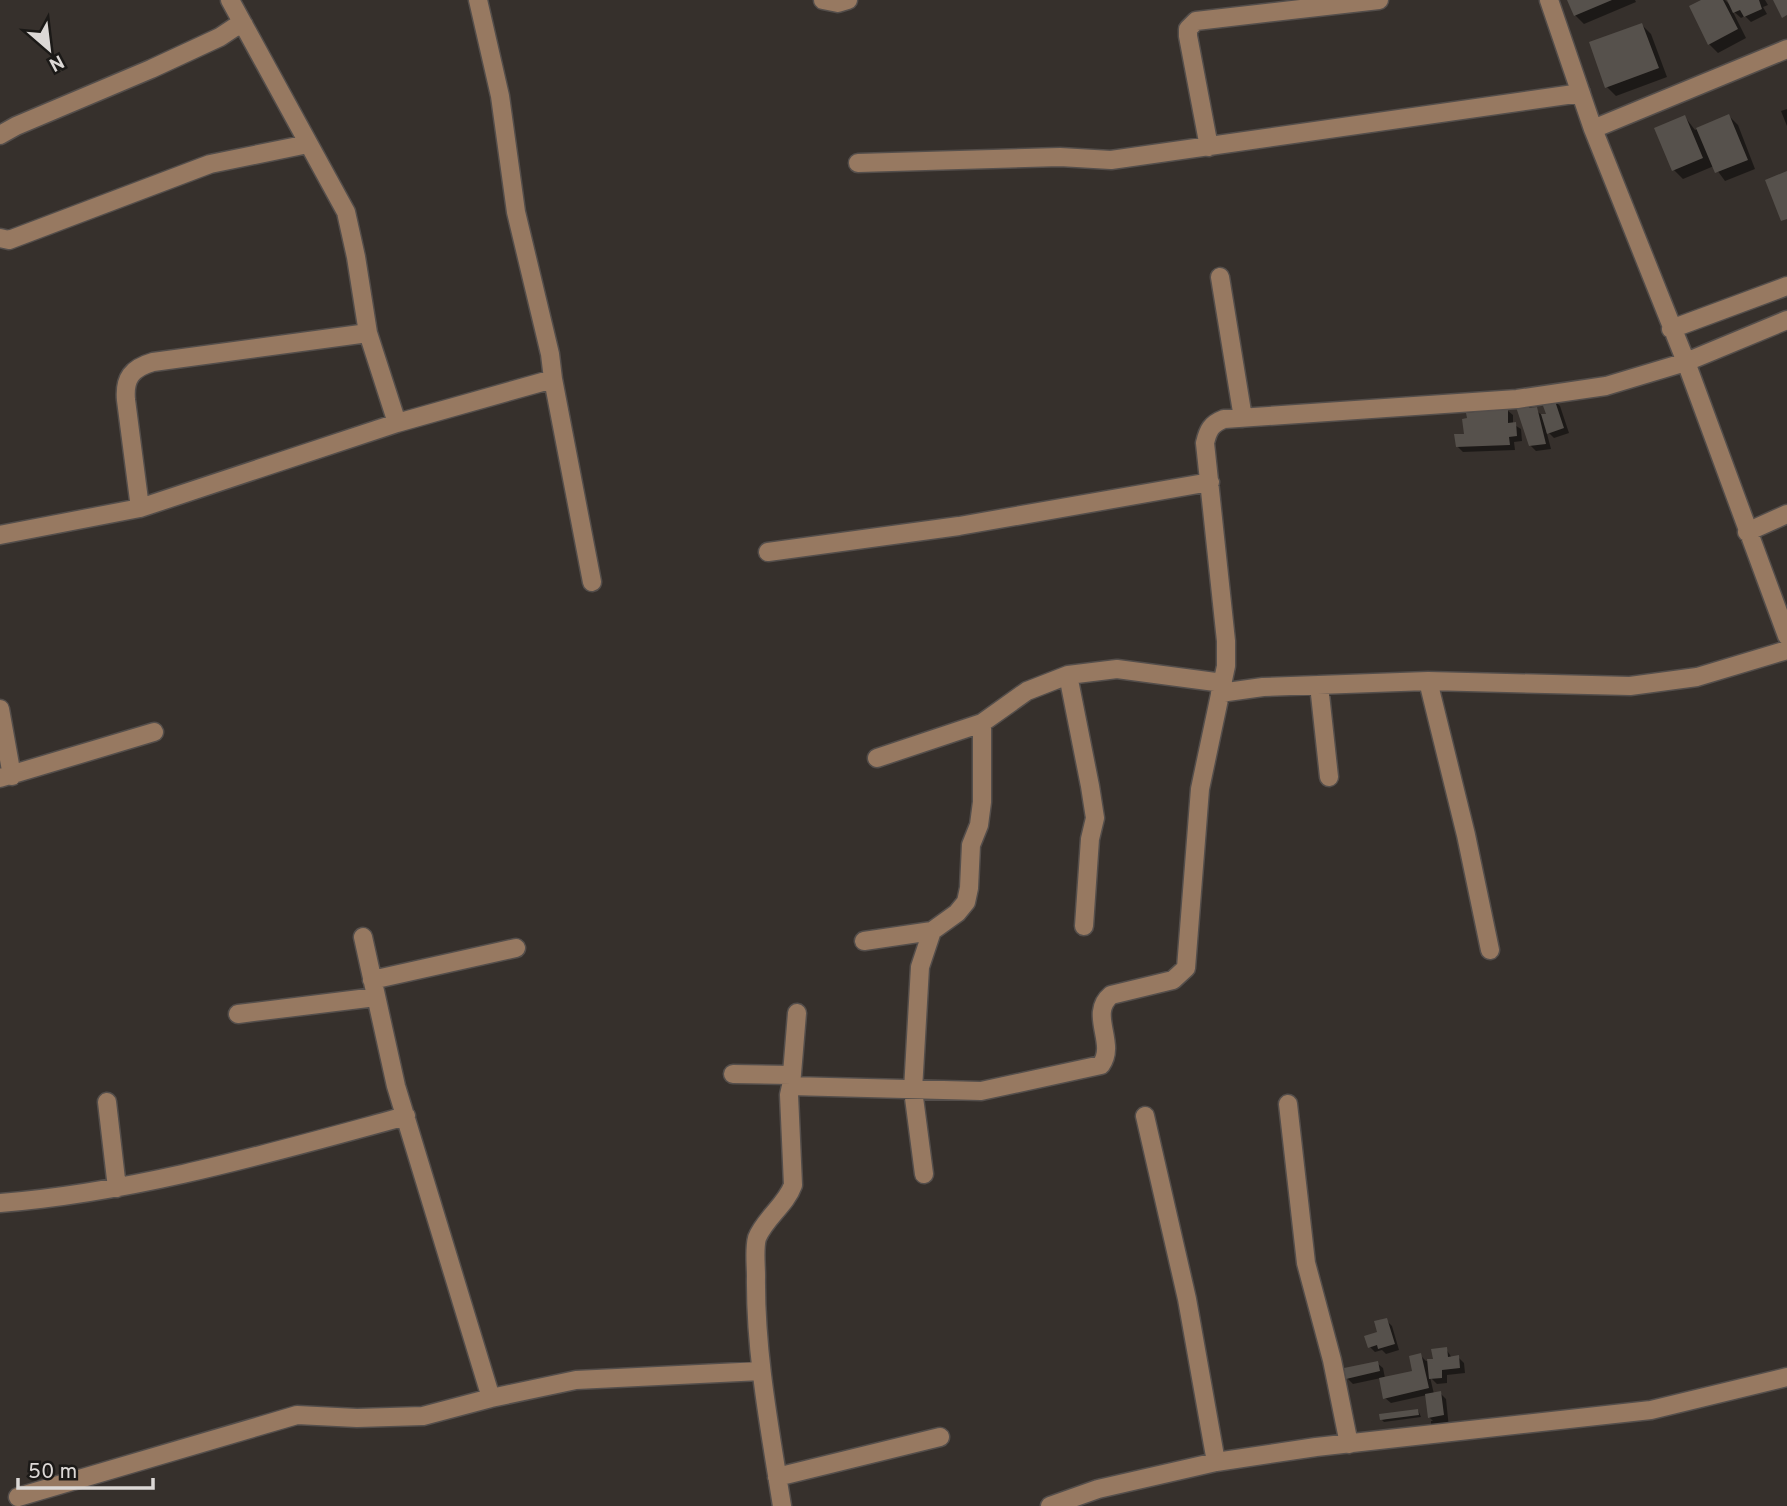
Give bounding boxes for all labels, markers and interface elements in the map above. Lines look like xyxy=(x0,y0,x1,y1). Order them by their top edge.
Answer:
north arrow xyxy=(14,14,84,84)
text: N xyxy=(44,48,68,76)
scale bar xyxy=(18,1446,152,1490)
text: 50 m xyxy=(28,1459,77,1486)

